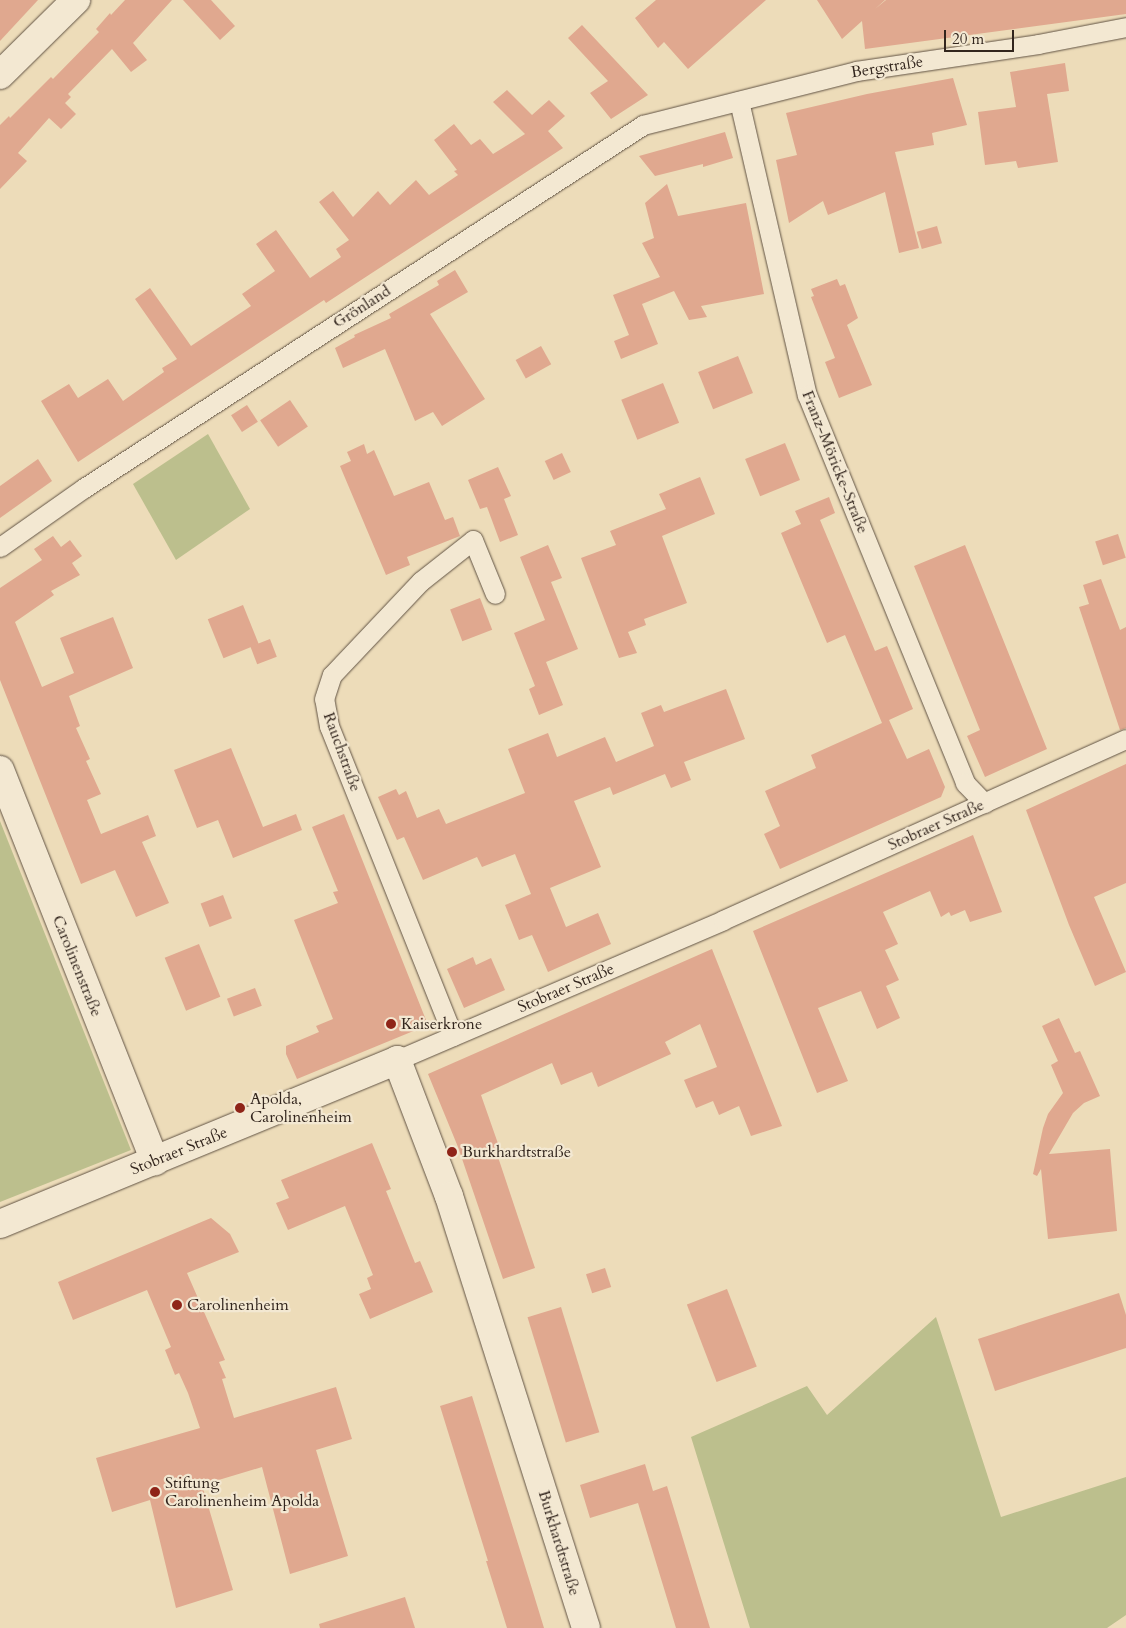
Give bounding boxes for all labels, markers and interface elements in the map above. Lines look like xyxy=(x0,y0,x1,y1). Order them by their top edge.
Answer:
scale bar xyxy=(946,20,1016,52)
text: 20 m xyxy=(952,29,984,49)
street label: Bergstraße xyxy=(849,52,925,82)
street label: Grönland xyxy=(330,281,394,333)
street label: Franz-Möricke-Straße xyxy=(798,388,872,536)
street label: Rauchstraße xyxy=(319,710,365,794)
street label: Stobraer Straße xyxy=(885,795,987,855)
street label: Carolinenstraße xyxy=(48,913,106,1019)
street label: Stobraer Straße xyxy=(515,959,617,1017)
place label: Kaiserkrone xyxy=(401,1014,482,1034)
marker: Kaiserkrone xyxy=(385,1018,397,1030)
place label: Apolda, Carolinenheim xyxy=(250,1089,352,1127)
marker: Apolda, Carolinenheim xyxy=(234,1102,246,1114)
street label: Stobraer Straße xyxy=(128,1123,230,1179)
place label: Burkhardtstraße xyxy=(462,1142,571,1162)
marker: Burkhardtstraße xyxy=(446,1146,458,1158)
place label: Carolinenheim xyxy=(187,1295,289,1315)
marker: Carolinenheim xyxy=(171,1299,183,1311)
place label: Stiftung Carolinenheim Apolda xyxy=(165,1473,319,1511)
marker: Stiftung Carolinenheim Apolda xyxy=(149,1486,161,1498)
street label: Burkhardtstraße xyxy=(534,1488,584,1598)

